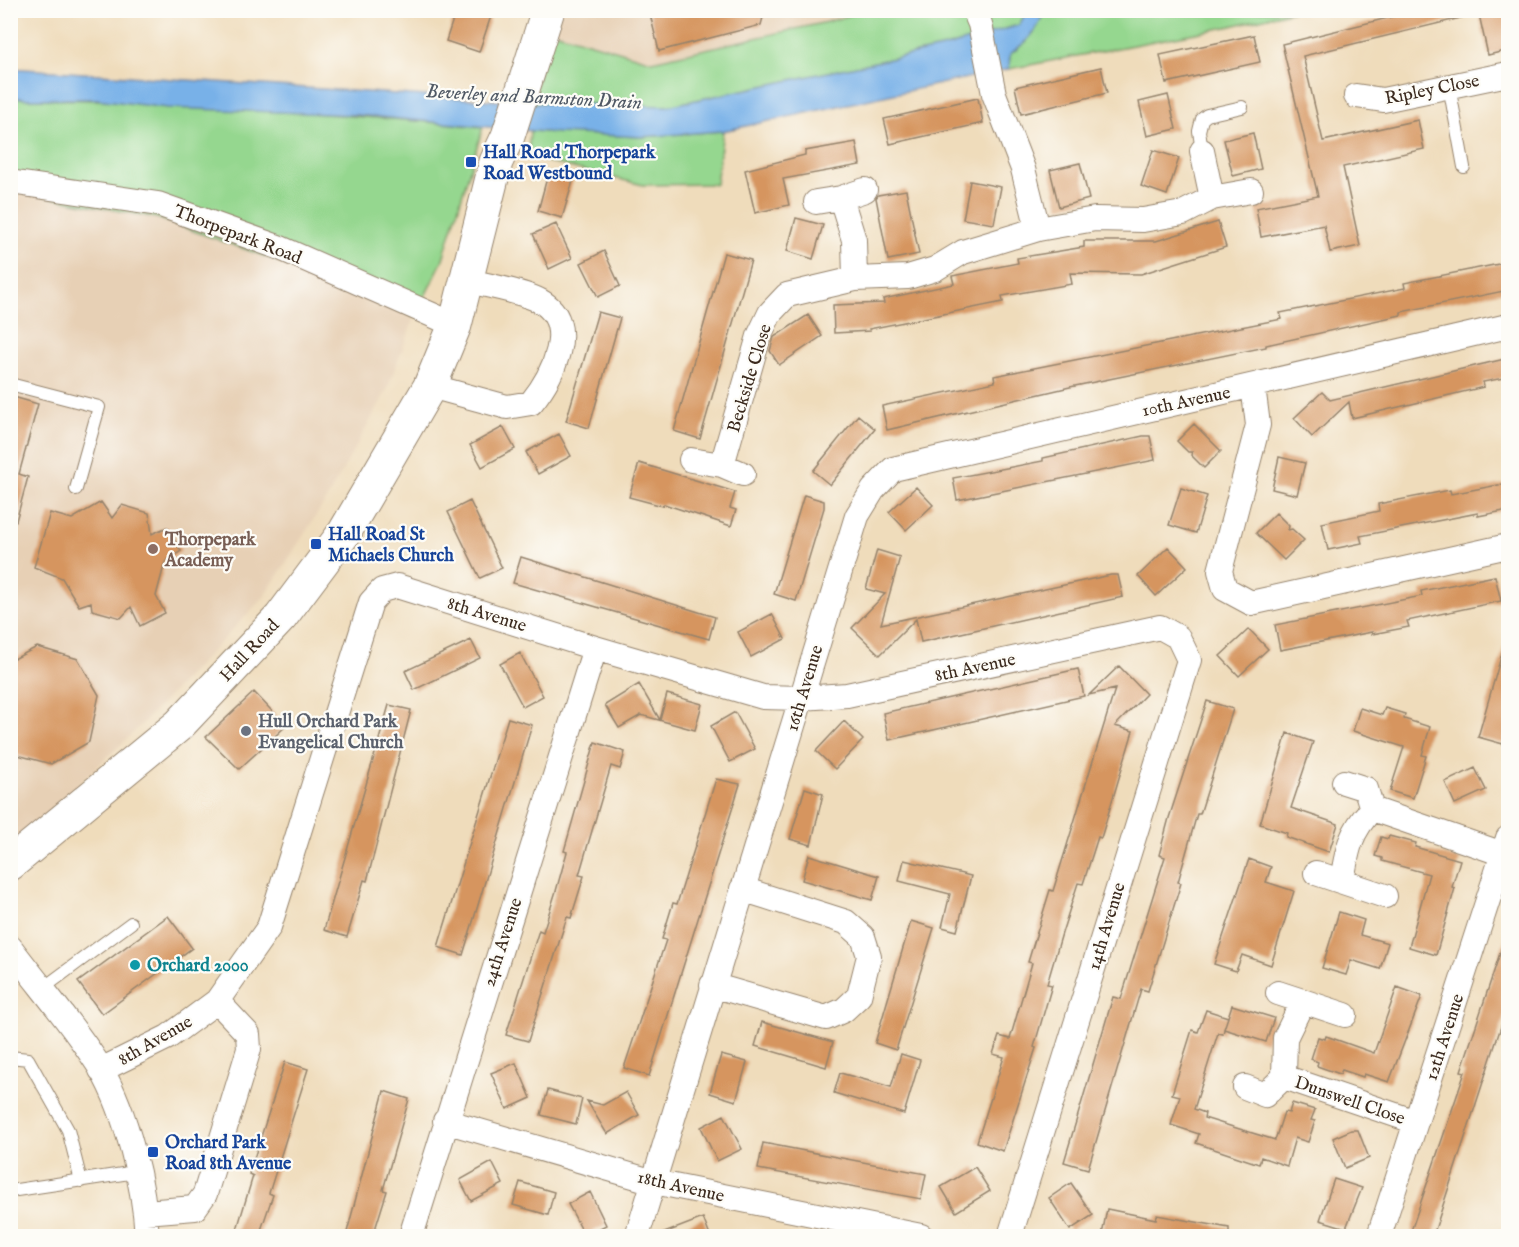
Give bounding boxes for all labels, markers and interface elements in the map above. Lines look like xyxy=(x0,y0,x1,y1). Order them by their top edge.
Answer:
street label: Ripley Close xyxy=(1383,70,1482,111)
water label: Beverley and Barmston Drain xyxy=(425,79,643,116)
place label: Hall Road Thorpepark Road Westbound xyxy=(483,142,657,186)
marker: Hall Road Thorpepark Road Westbound xyxy=(464,155,478,169)
street label: Thorpepark Road xyxy=(170,200,305,271)
street label: Beckside Close xyxy=(723,321,778,436)
street label: 10th Avenue xyxy=(1140,382,1233,423)
place label: Hall Road St Michaels Church xyxy=(328,524,454,568)
place label: Thorpepark Academy xyxy=(164,529,257,573)
marker: Hall Road St Michaels Church xyxy=(309,537,323,551)
marker: Thorpepark Academy xyxy=(146,542,160,556)
street label: 8th Avenue xyxy=(444,592,529,638)
street label: Hall Road xyxy=(215,614,285,687)
street label: 16th Avenue xyxy=(781,643,829,734)
street label: 8th Avenue xyxy=(933,649,1018,688)
place label: Hull Orchard Park Evangelical Church xyxy=(258,711,404,755)
marker: Hull Orchard Park Evangelical Church xyxy=(239,724,253,738)
street label: 14th Avenue xyxy=(1083,880,1132,973)
street label: 24th Avenue xyxy=(478,895,529,990)
place label: Orchard 2000 xyxy=(147,955,249,978)
marker: Orchard 2000 xyxy=(128,958,142,972)
street label: 12th Avenue xyxy=(1421,991,1470,1084)
street label: 8th Avenue xyxy=(115,1011,197,1072)
street label: Dunswell Close xyxy=(1291,1072,1408,1131)
place label: Orchard Park Road 8th Avenue xyxy=(165,1132,292,1176)
marker: Orchard Park Road 8th Avenue xyxy=(146,1145,160,1159)
street label: 18th Avenue xyxy=(635,1166,726,1209)

